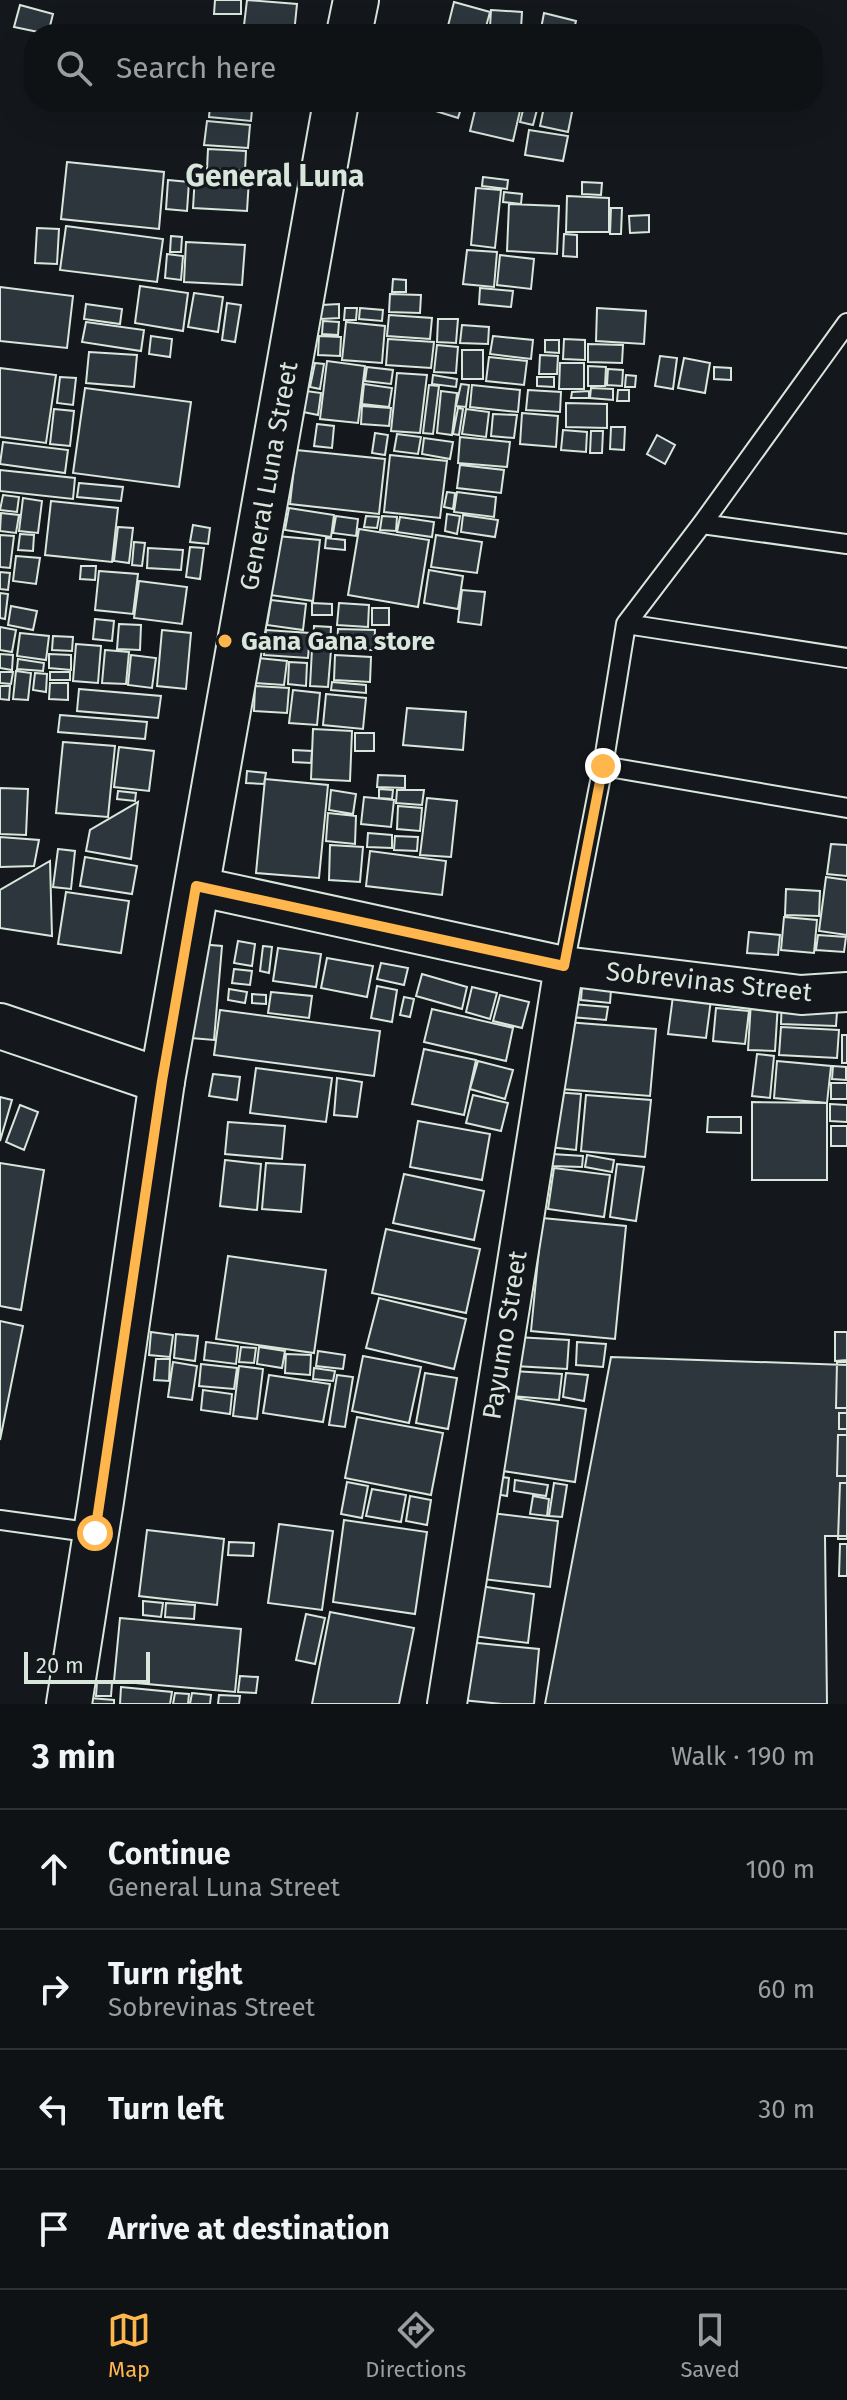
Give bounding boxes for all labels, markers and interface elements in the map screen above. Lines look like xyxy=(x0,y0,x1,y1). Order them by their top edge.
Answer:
search box xyxy=(24,24,823,112)
icon: search xyxy=(52,46,96,90)
text: Search here xyxy=(116,50,276,86)
district label: General Luna xyxy=(186,158,364,194)
street label: General Luna Street xyxy=(234,358,305,593)
place label: Gana Gana store xyxy=(241,626,435,657)
marker: Gana Gana store xyxy=(216,632,234,650)
route end xyxy=(585,748,621,784)
street label: Sobrevinas Street xyxy=(604,956,814,1008)
street label: Payumo Street xyxy=(476,1248,534,1422)
route start xyxy=(77,1515,113,1551)
scale bar xyxy=(24,1648,150,1684)
text: 20 m xyxy=(36,1652,84,1679)
text: 3 min xyxy=(32,1736,116,1777)
text: Walk · 190 m xyxy=(671,1741,815,1772)
text: Continue xyxy=(108,1836,231,1872)
icon: ahead xyxy=(32,1847,76,1891)
text: 100 m xyxy=(746,1854,815,1885)
text: General Luna Street xyxy=(108,1872,340,1903)
text: Turn right xyxy=(108,1956,243,1992)
icon: right xyxy=(32,1967,76,2011)
text: 60 m xyxy=(757,1974,815,2005)
text: Sobrevinas Street xyxy=(108,1992,315,2023)
icon: left xyxy=(32,2087,76,2131)
text: Turn left xyxy=(108,2091,224,2127)
text: 30 m xyxy=(758,2094,815,2125)
icon: arrive xyxy=(32,2207,76,2251)
text: Arrive at destination xyxy=(108,2211,390,2247)
tab: Map xyxy=(107,2308,151,2383)
tab: Directions xyxy=(365,2308,466,2383)
tab: Saved xyxy=(680,2308,740,2383)

